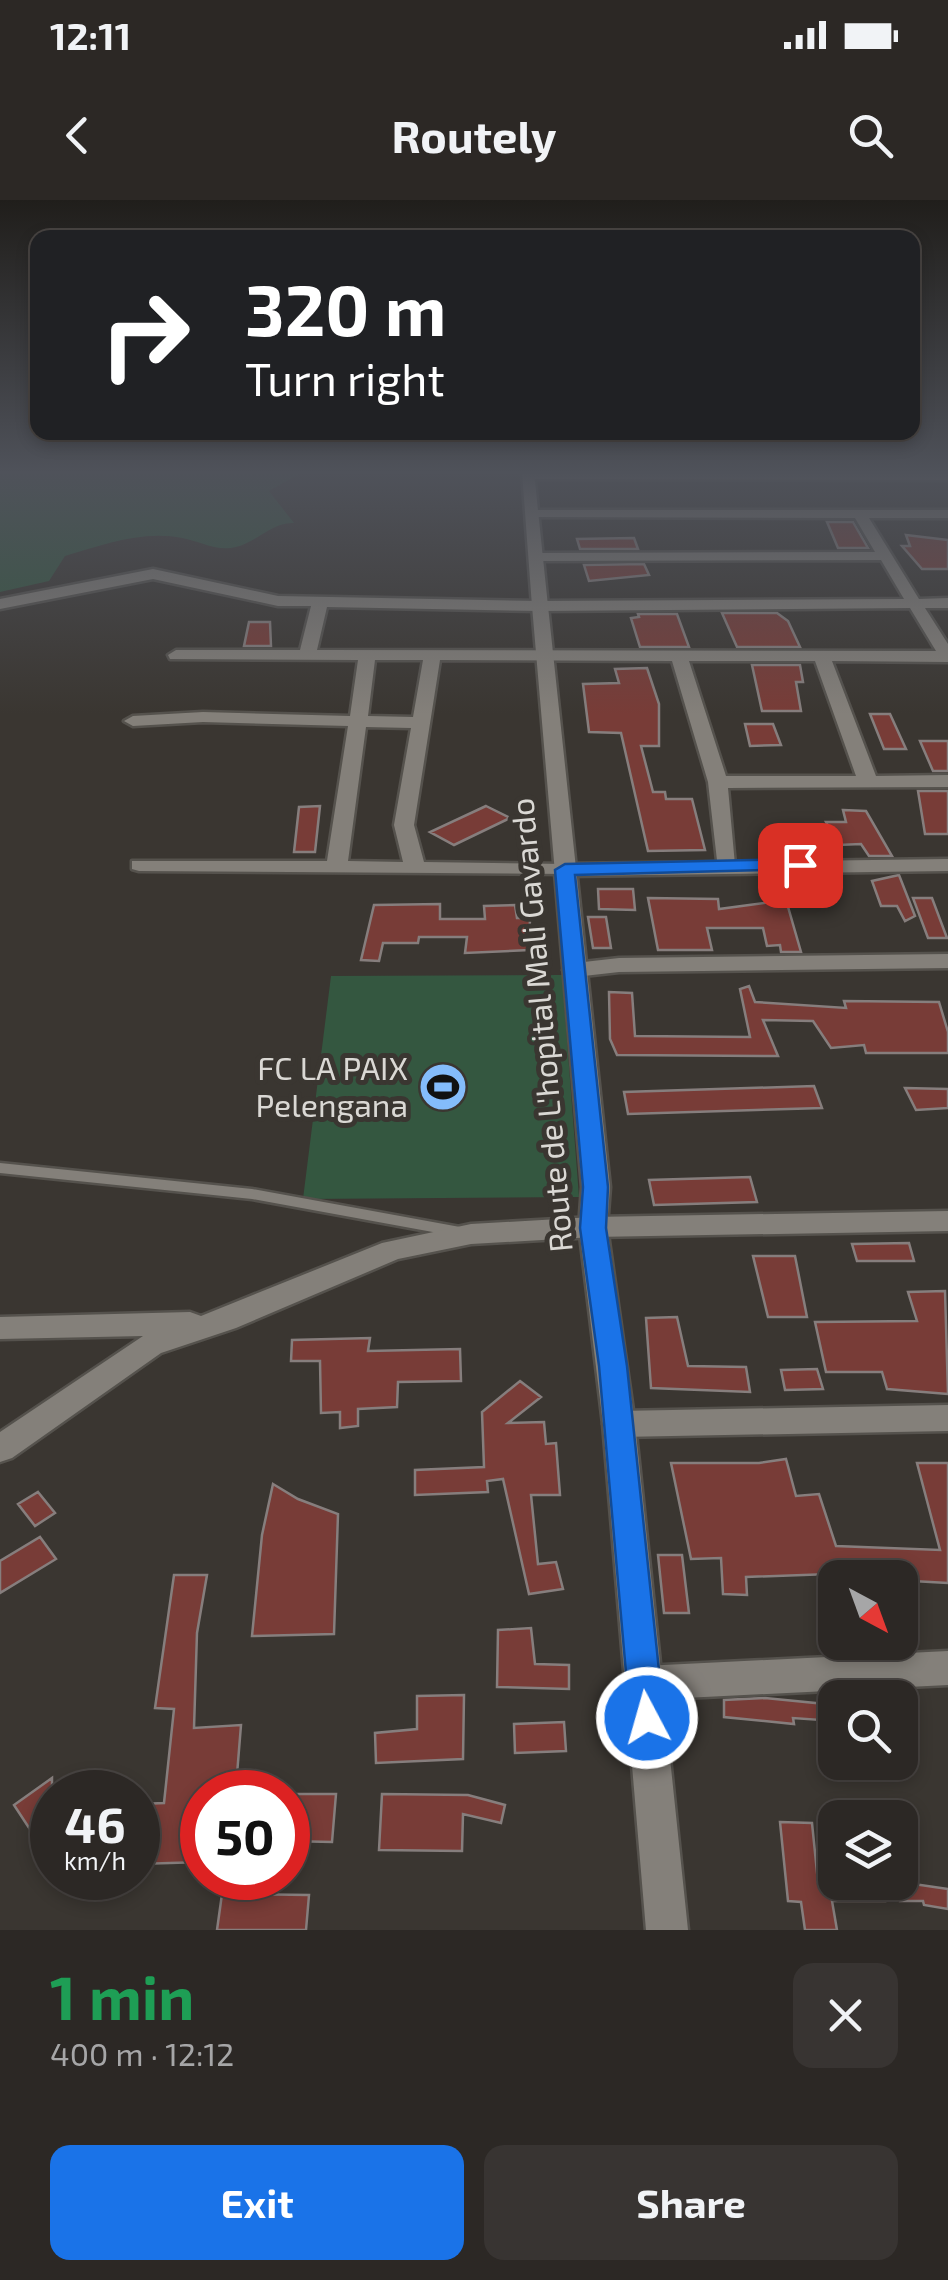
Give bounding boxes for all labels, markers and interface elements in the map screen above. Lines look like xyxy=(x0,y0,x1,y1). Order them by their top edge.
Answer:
text: 12:11 xyxy=(50,12,131,58)
icon: back xyxy=(50,108,105,163)
text: Routely xyxy=(391,108,557,162)
icon: search xyxy=(843,108,898,163)
text: 320 m xyxy=(245,266,446,350)
icon: right xyxy=(80,270,210,400)
text: Turn right xyxy=(245,351,445,405)
street label: Route de L'hopital Mali Gavardo xyxy=(501,797,579,1254)
pin xyxy=(758,823,843,908)
icon: arrive xyxy=(773,838,828,893)
place label: FC LA PAIX Pelengana xyxy=(255,1048,408,1123)
sports icon: FC LA PAIX Pelengana xyxy=(417,1061,469,1113)
north arrow xyxy=(818,1560,918,1660)
map controls xyxy=(818,1560,918,1900)
position arrow xyxy=(595,1666,699,1770)
button: search xyxy=(818,1680,918,1780)
speed limit sign: 50 xyxy=(180,1770,310,1900)
text: 46 xyxy=(64,1793,126,1853)
button: layers xyxy=(818,1800,918,1900)
text: km/h xyxy=(64,1845,126,1875)
text: 1 min xyxy=(50,1960,194,2032)
button: close xyxy=(793,1963,898,2068)
text: 400 m · 12:12 xyxy=(50,2034,234,2072)
button: Exit xyxy=(50,2145,464,2260)
button: Share xyxy=(484,2145,898,2260)

